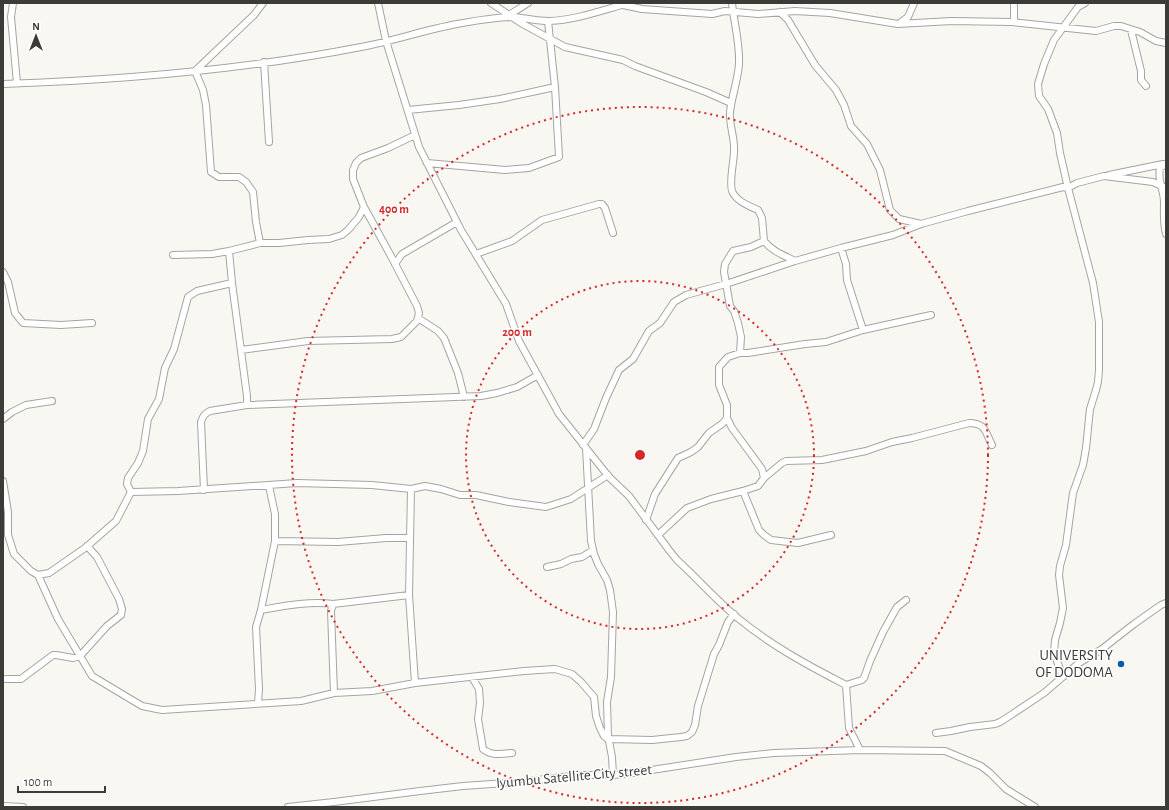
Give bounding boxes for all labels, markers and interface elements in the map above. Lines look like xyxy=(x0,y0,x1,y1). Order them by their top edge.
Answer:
north arrow xyxy=(16,16,56,56)
text: N xyxy=(32,21,40,32)
text: 400 m xyxy=(379,203,409,215)
text: 200 m xyxy=(502,326,532,338)
centre of rings xyxy=(633,448,647,462)
place label: UNIVERSITY OF DODOMA xyxy=(1036,648,1113,680)
marker: UNIVERSITY OF DODOMA xyxy=(1116,659,1126,669)
street label: Iyumbu Satellite City street xyxy=(495,762,653,791)
scale bar xyxy=(18,768,105,794)
text: 100 m xyxy=(24,776,52,788)

